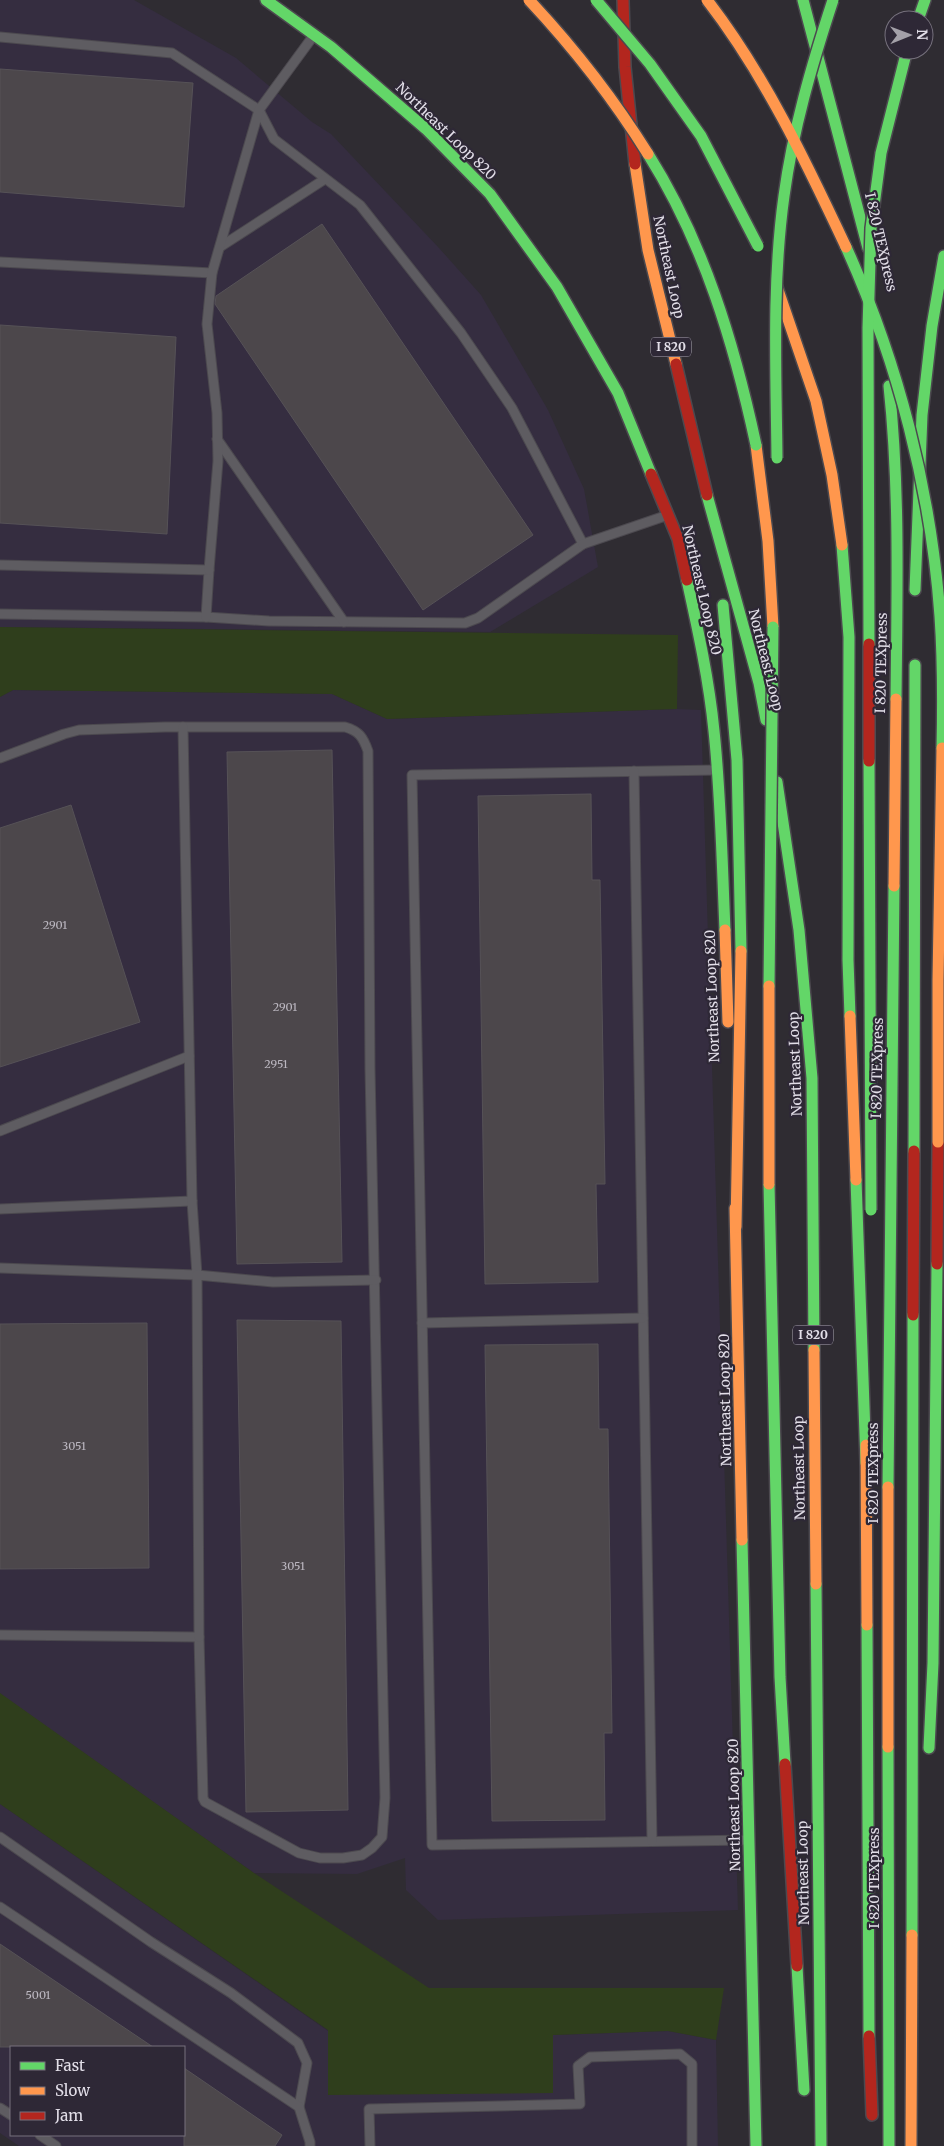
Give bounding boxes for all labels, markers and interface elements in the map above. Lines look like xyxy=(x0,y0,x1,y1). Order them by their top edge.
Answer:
north arrow xyxy=(884,10,934,60)
text: N xyxy=(913,29,931,40)
street label: Northeast Loop 820 xyxy=(392,78,500,184)
street label: I 820 TEXpress xyxy=(861,191,901,293)
street label: Northeast Loop xyxy=(649,214,689,320)
road number: I 820 xyxy=(651,338,691,357)
street label: Northeast Loop 820 xyxy=(678,523,726,657)
street label: Northeast Loop xyxy=(745,607,787,713)
street label: I 820 TEXpress xyxy=(871,612,891,714)
house number: 2901 xyxy=(43,918,67,932)
street label: Northeast Loop 820 xyxy=(701,929,723,1063)
house number: 2901 xyxy=(273,1000,297,1014)
street label: Northeast Loop xyxy=(784,1011,806,1116)
street label: I 820 TEXpress xyxy=(867,1017,887,1119)
house number: 2951 xyxy=(264,1057,288,1071)
road number: I 820 xyxy=(793,1326,833,1344)
street label: Northeast Loop 820 xyxy=(715,1333,735,1467)
street label: Northeast Loop xyxy=(789,1415,809,1520)
street label: I 820 TEXpress xyxy=(864,1422,882,1524)
house number: 3051 xyxy=(62,1439,86,1453)
house number: 3051 xyxy=(281,1559,305,1573)
street label: Northeast Loop 820 xyxy=(724,1738,744,1872)
street label: Northeast Loop xyxy=(793,1820,813,1925)
street label: I 820 TEXpress xyxy=(865,1827,883,1929)
house number: 5001 xyxy=(25,1988,51,2002)
legend xyxy=(10,2046,185,2136)
text: Fast xyxy=(55,2056,85,2075)
text: Slow xyxy=(55,2081,90,2100)
text: Jam xyxy=(54,2106,83,2125)

